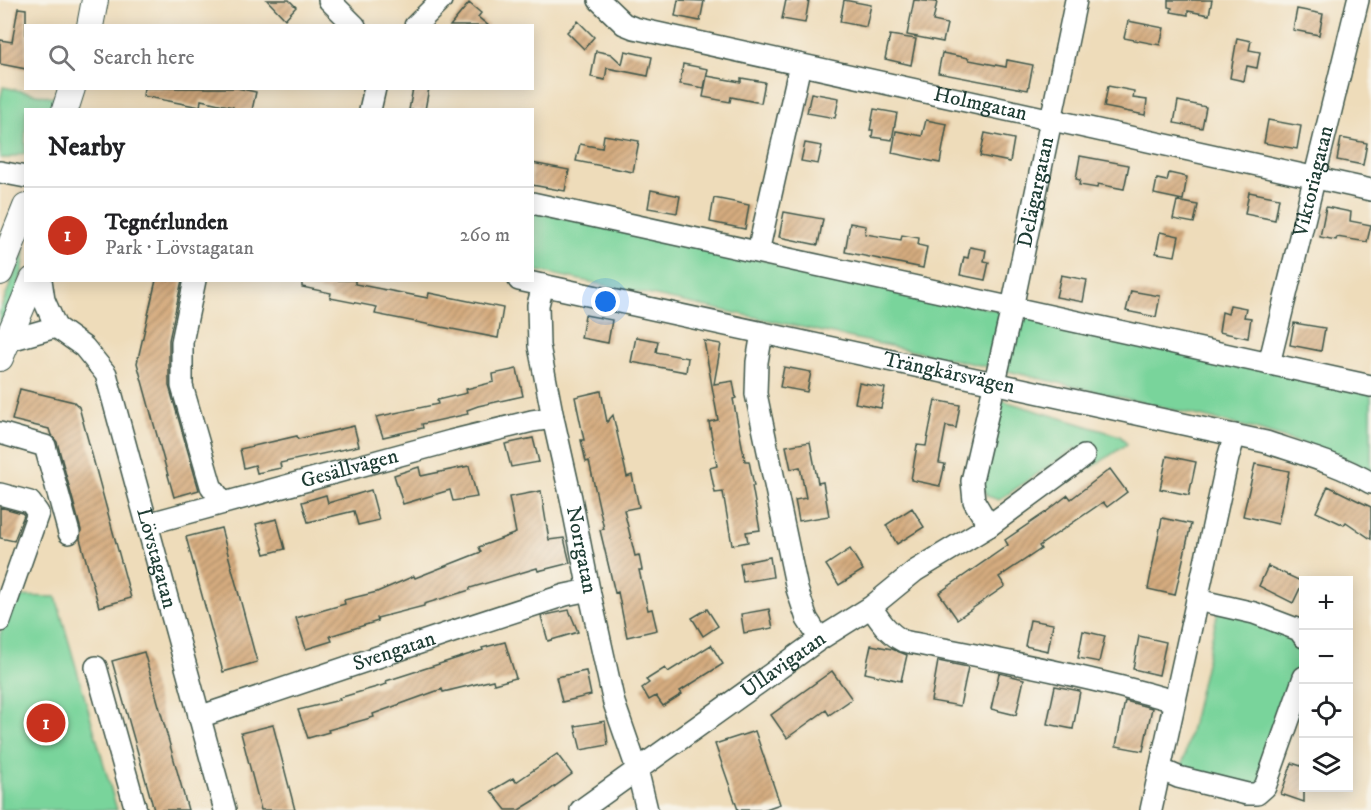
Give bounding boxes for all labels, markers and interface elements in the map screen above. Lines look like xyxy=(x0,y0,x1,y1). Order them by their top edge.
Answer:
search box xyxy=(24,24,534,90)
icon: search xyxy=(45,41,78,74)
text: Search here xyxy=(93,44,195,71)
street label: Holmgatan xyxy=(931,81,1030,127)
street label: Viktoriagatan xyxy=(1287,123,1340,241)
text: Nearby xyxy=(48,131,125,164)
street label: Delägargatan xyxy=(1012,135,1060,250)
text: Tegnérlunden xyxy=(105,209,228,236)
text: 1 xyxy=(64,223,71,248)
text: 260 m xyxy=(460,223,510,248)
text: Park · Lövstagatan xyxy=(105,236,254,261)
your location xyxy=(591,287,620,316)
street label: Trängkårsvägen xyxy=(881,346,1017,400)
street label: Gesällvägen xyxy=(298,443,401,494)
street label: Norrgatan xyxy=(560,504,602,596)
street label: Lövstagatan xyxy=(130,505,182,611)
map controls xyxy=(1299,576,1353,792)
button: + xyxy=(1299,576,1353,630)
street label: Svengatan xyxy=(350,625,439,677)
street label: Ullavigatan xyxy=(736,626,831,704)
button: − xyxy=(1299,630,1353,684)
button: locate xyxy=(1299,684,1353,738)
pin: 1 xyxy=(26,700,66,746)
button: layers xyxy=(1299,738,1353,792)

